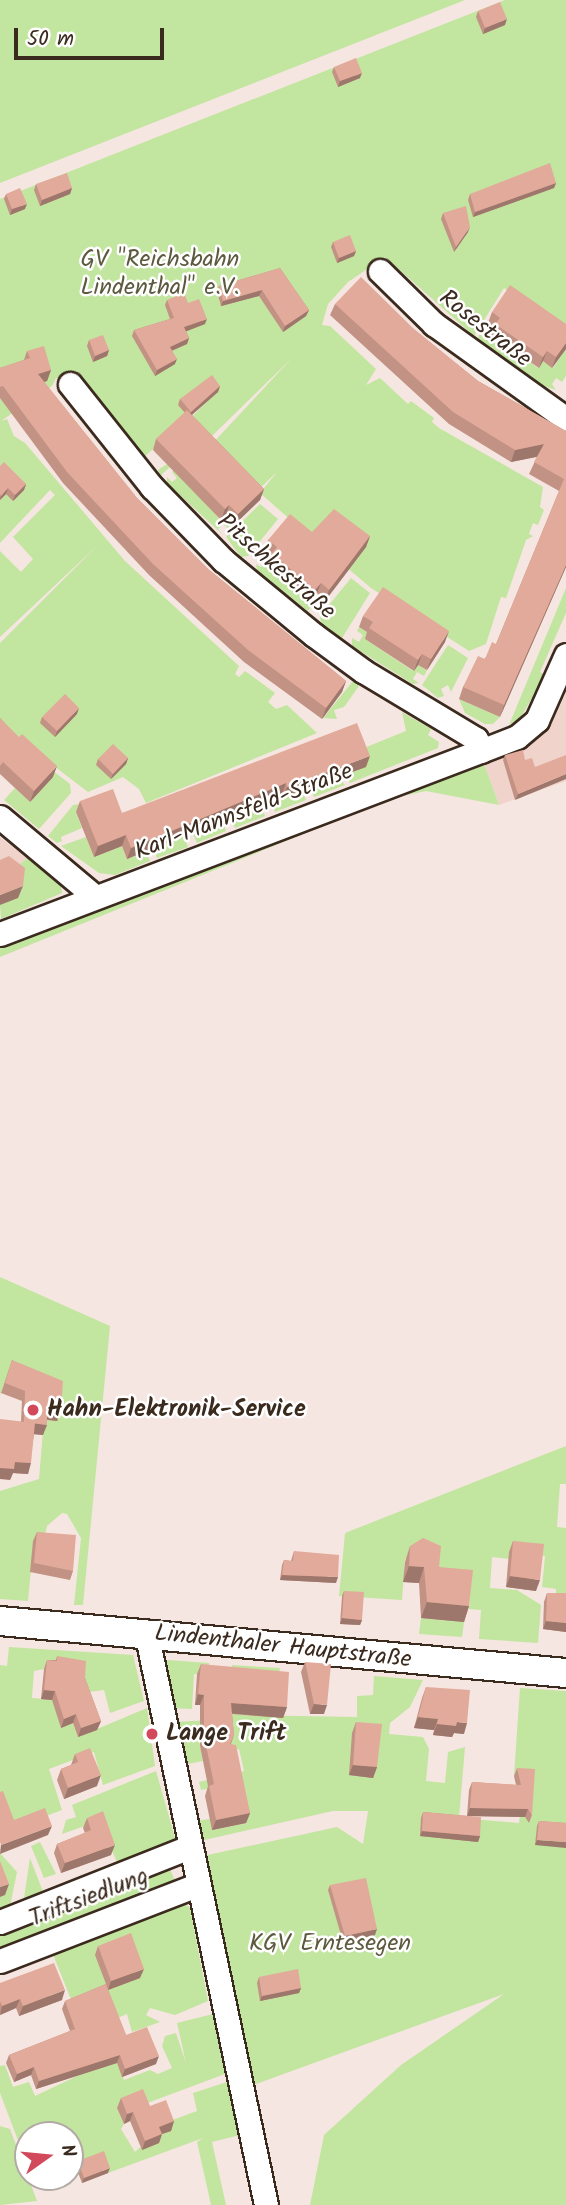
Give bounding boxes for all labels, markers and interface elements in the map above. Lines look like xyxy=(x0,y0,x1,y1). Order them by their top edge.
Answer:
scale bar xyxy=(18,14,168,58)
text: 50 m xyxy=(27,23,74,56)
park label: GV "Reichsbahn Lindenthal" e.V. xyxy=(81,246,239,302)
street label: Rosestraße xyxy=(433,284,537,374)
street label: Pitschkestraße xyxy=(211,508,341,626)
street label: Karl-Mannsfeld-Straße xyxy=(131,757,357,867)
place label: Hahn-Elektronik-Service xyxy=(47,1396,306,1424)
marker: Hahn-Elektronik-Service xyxy=(25,1402,41,1418)
street label: Lindenthaler Hauptstraße xyxy=(153,1619,413,1675)
place label: Lange Trift xyxy=(166,1720,286,1748)
marker: Lange Trift xyxy=(144,1726,160,1742)
street label: Triftsiedlung xyxy=(25,1862,153,1934)
park label: KGV Erntesegen xyxy=(249,1930,411,1958)
north arrow xyxy=(14,2121,84,2191)
text: N xyxy=(51,2141,83,2161)

